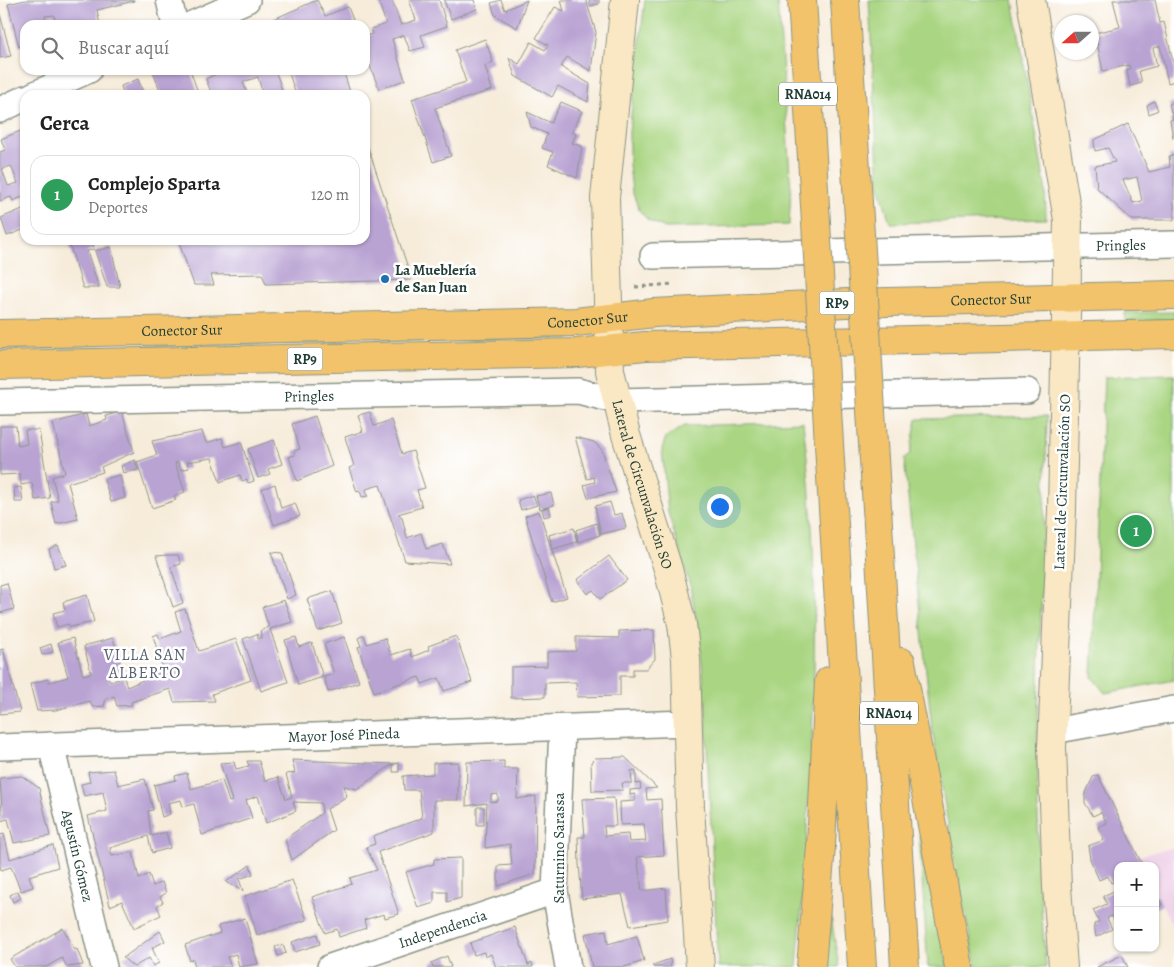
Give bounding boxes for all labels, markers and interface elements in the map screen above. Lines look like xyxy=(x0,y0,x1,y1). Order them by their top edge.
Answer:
north arrow xyxy=(1054,15,1099,60)
search box xyxy=(20,20,370,75)
icon: search xyxy=(38,34,66,62)
text: Buscar aquí xyxy=(78,35,169,61)
road number: RNA014 xyxy=(779,82,837,106)
text: Cerca xyxy=(40,109,90,137)
text: Complejo Sparta xyxy=(88,171,220,197)
text: 1 xyxy=(54,184,60,206)
text: 120 m xyxy=(311,184,349,206)
text: Deportes xyxy=(88,197,148,219)
street label: Pringles xyxy=(1096,235,1146,256)
place label: La Mueblería de San Juan xyxy=(395,260,477,297)
marker: La Mueblería de San Juan xyxy=(379,273,391,285)
street label: Conector Sur xyxy=(950,288,1032,310)
road number: RP9 xyxy=(820,292,854,314)
street label: Conector Sur xyxy=(547,306,629,333)
street label: Conector Sur xyxy=(141,319,223,341)
road number: RP9 xyxy=(288,348,322,370)
street label: Pringles xyxy=(284,386,334,407)
street label: Lateral de Circunvalación SO xyxy=(1049,394,1075,570)
street label: Lateral de Circunvalación SO xyxy=(607,397,677,572)
your location xyxy=(707,494,733,520)
pin: 1 xyxy=(1120,512,1152,550)
district label: VILLA SAN ALBERTO xyxy=(103,644,186,684)
road number: RNA014 xyxy=(860,701,918,724)
street label: Mayor José Pineda xyxy=(288,723,400,747)
street label: Saturnino Sarassa xyxy=(549,793,569,903)
street label: Agustín Gómez xyxy=(57,807,98,904)
map controls xyxy=(1114,862,1159,952)
button: + xyxy=(1114,862,1159,907)
street label: Independencia xyxy=(396,905,489,953)
button: − xyxy=(1114,907,1159,952)

